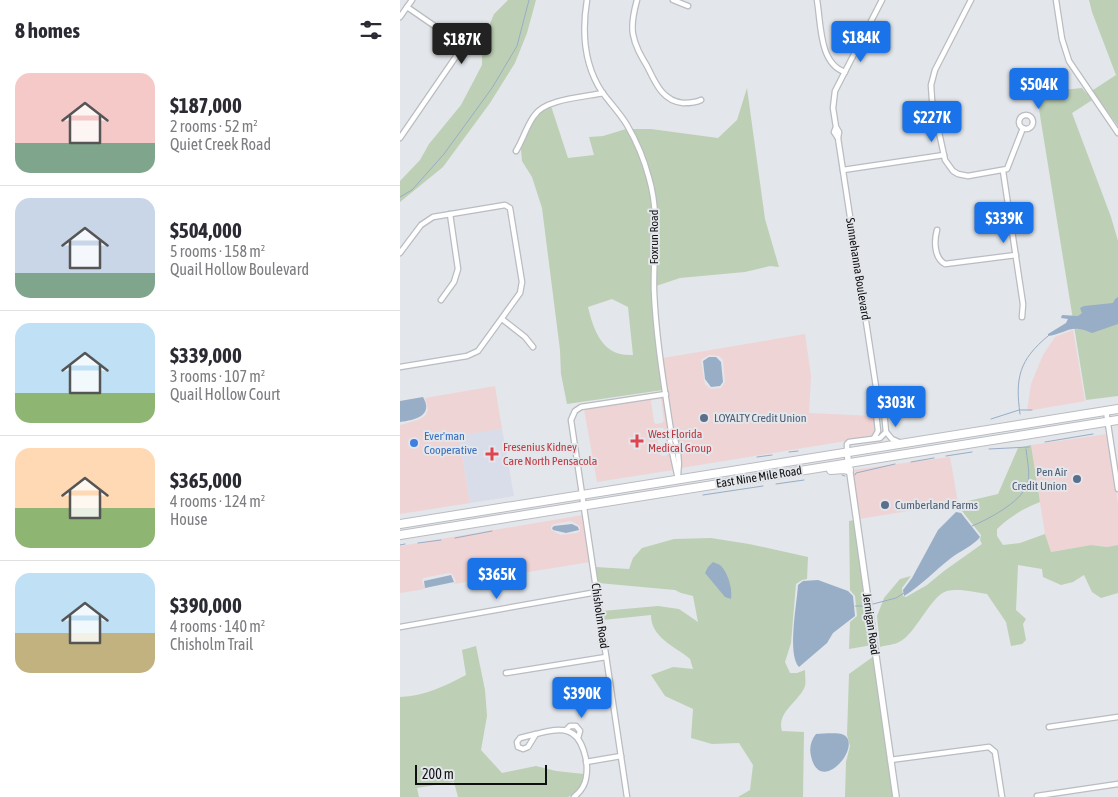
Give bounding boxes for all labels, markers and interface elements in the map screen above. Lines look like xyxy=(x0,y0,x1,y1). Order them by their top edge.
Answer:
icon: filters xyxy=(357,16,385,44)
text: 8 homes xyxy=(15,18,80,42)
pin: $184K xyxy=(826,20,896,63)
pin: $187K xyxy=(427,22,497,65)
text: $184K xyxy=(842,28,880,46)
text: $187K xyxy=(443,30,481,48)
pin: $504K xyxy=(1004,68,1074,110)
text: $504K xyxy=(1020,75,1058,93)
icon: home xyxy=(55,93,115,153)
text: $187,000 xyxy=(170,93,242,117)
pin: $227K xyxy=(897,100,967,143)
text: $227K xyxy=(913,108,951,126)
text: 2 rooms · 52 m² xyxy=(170,117,258,135)
text: Quiet Creek Road xyxy=(170,135,271,153)
pin: $339K xyxy=(969,202,1039,244)
text: $339K xyxy=(985,209,1023,227)
street label: Foxrun Road xyxy=(647,210,661,264)
street label: Sunnehanna Boulevard xyxy=(843,217,873,321)
icon: home xyxy=(55,218,115,278)
text: $504,000 xyxy=(170,218,242,242)
text: 5 rooms · 158 m² xyxy=(170,242,265,260)
text: Quail Hollow Boulevard xyxy=(170,260,309,278)
icon: home xyxy=(55,343,115,403)
text: $339,000 xyxy=(170,343,242,367)
text: 3 rooms · 107 m² xyxy=(170,367,265,385)
text: Quail Hollow Court xyxy=(170,385,280,403)
pin: $303K xyxy=(861,386,931,428)
text: $303K xyxy=(877,393,915,411)
place label: LOYALTY Credit Union xyxy=(714,411,807,425)
marker: LOYALTY Credit Union xyxy=(698,412,710,424)
place label: West Florida Medical Group xyxy=(648,427,712,455)
place label: Ever'man Cooperative xyxy=(424,429,477,457)
marker: West Florida Medical Group xyxy=(630,434,644,448)
marker: Ever'man Cooperative xyxy=(408,437,420,449)
place label: Fresenius Kidney Care North Pensacola xyxy=(503,440,597,468)
marker: Fresenius Kidney Care North Pensacola xyxy=(485,447,499,461)
street label: East Nine Mile Road xyxy=(715,463,803,491)
place label: Pen Air Credit Union xyxy=(1012,465,1067,493)
icon: home xyxy=(55,468,115,528)
text: $365,000 xyxy=(170,468,242,492)
marker: Pen Air Credit Union xyxy=(1071,473,1083,485)
text: 4 rooms · 124 m² xyxy=(170,492,265,510)
place label: Cumberland Farms xyxy=(895,498,978,512)
marker: Cumberland Farms xyxy=(879,499,891,511)
text: House xyxy=(170,510,207,528)
pin: $365K xyxy=(462,558,532,600)
text: $365K xyxy=(478,565,516,583)
street label: Chisholm Road xyxy=(588,582,612,650)
street label: Jernigan Road xyxy=(860,592,882,656)
icon: home xyxy=(55,593,115,653)
text: $390,000 xyxy=(170,593,242,617)
text: 4 rooms · 140 m² xyxy=(170,617,265,635)
text: Chisholm Trail xyxy=(170,635,253,653)
pin: $390K xyxy=(547,676,617,719)
text: $390K xyxy=(563,684,601,702)
scale bar xyxy=(415,762,548,785)
text: 200 m xyxy=(422,766,454,782)

